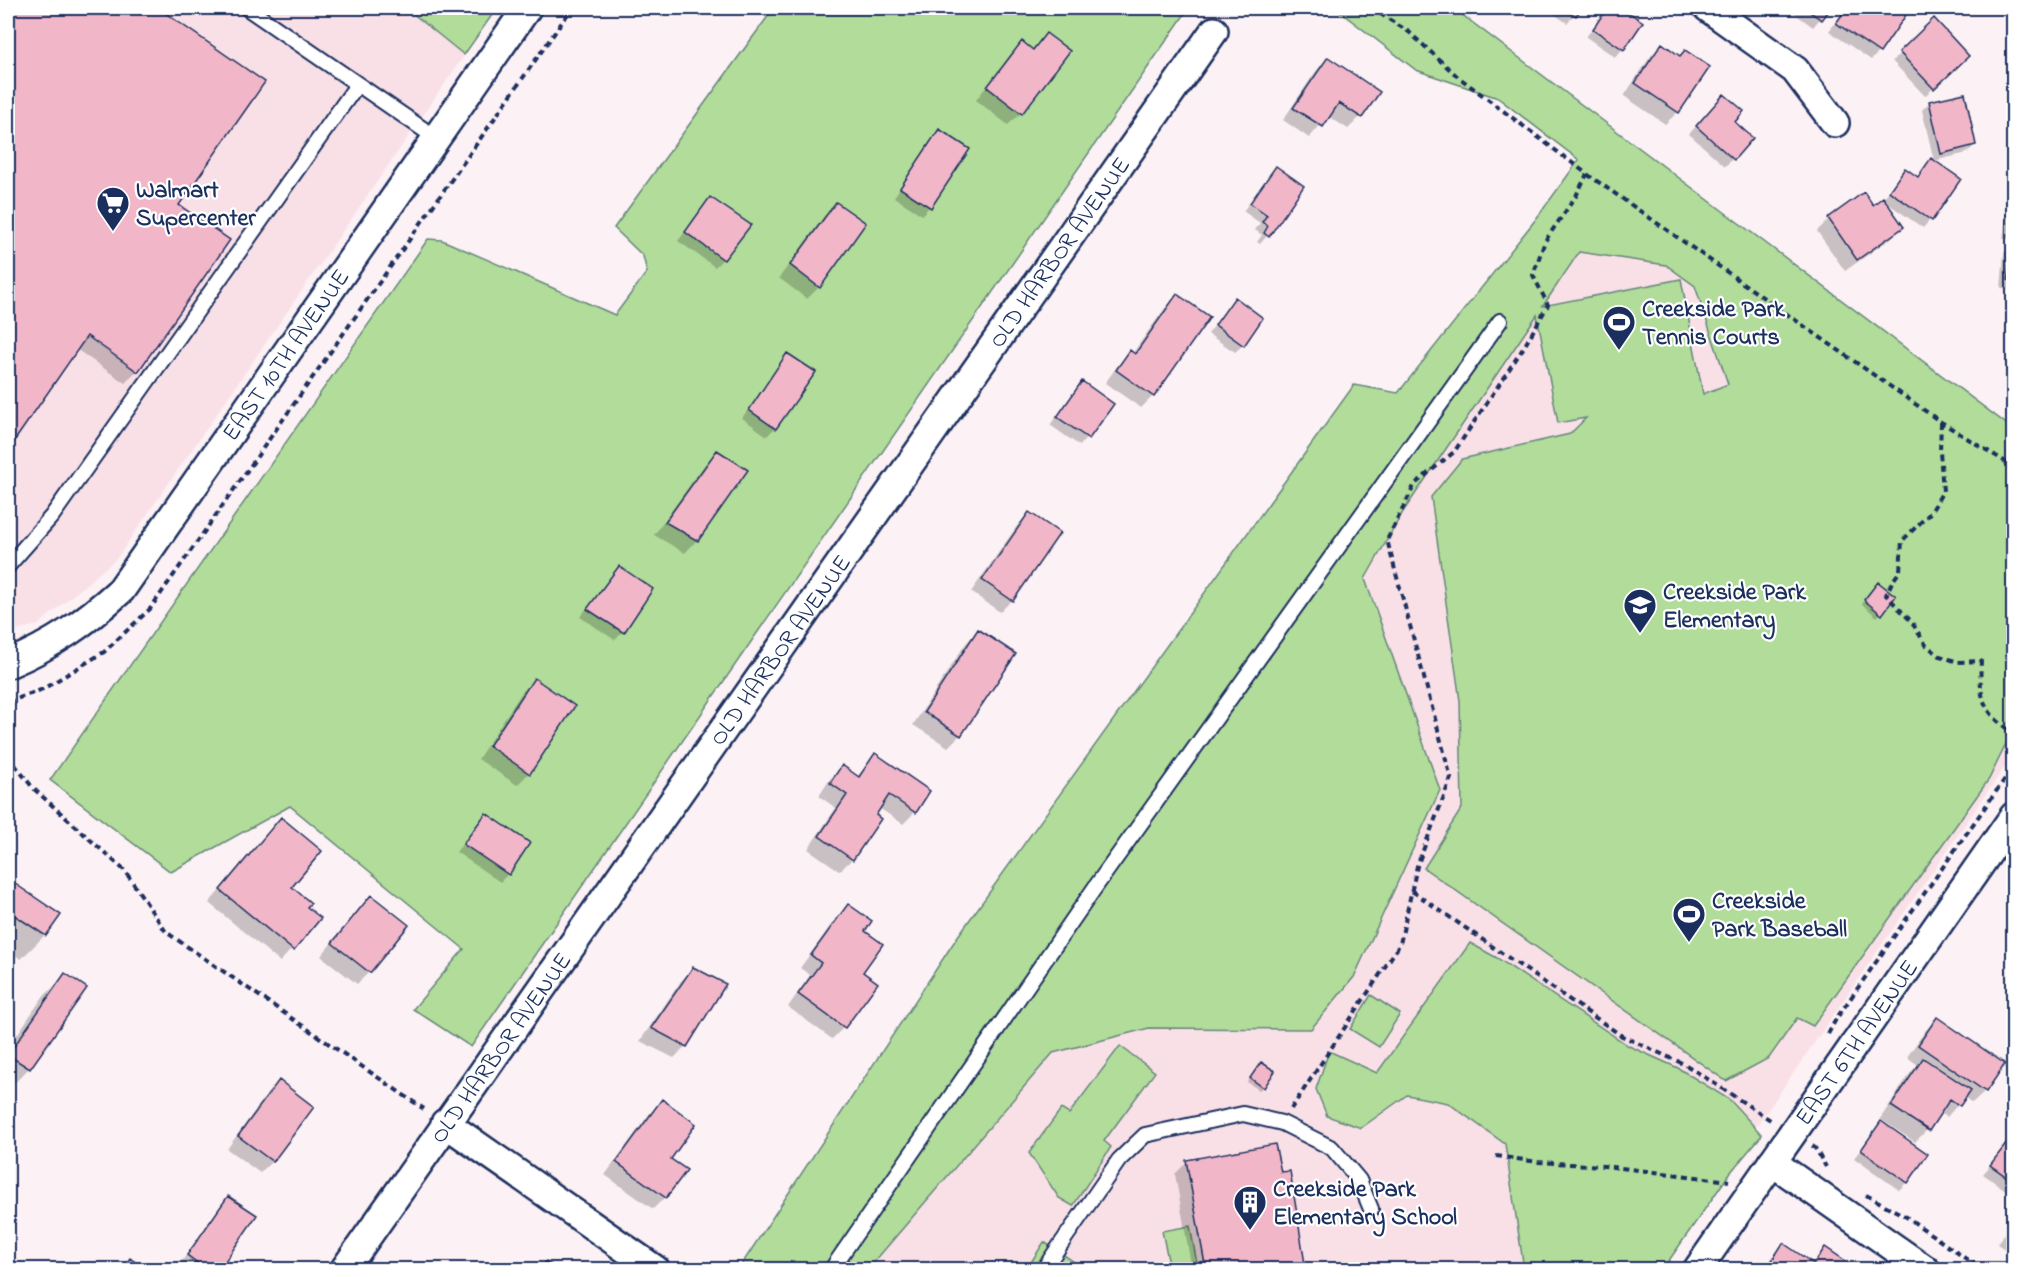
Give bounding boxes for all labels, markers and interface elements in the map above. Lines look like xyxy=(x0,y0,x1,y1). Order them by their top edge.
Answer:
street label: OLD HARBOR AVENUE xyxy=(981,151,1140,356)
place label: Walmart Supercenter xyxy=(136,174,256,237)
supermarket icon: Walmart Supercenter xyxy=(95,185,131,232)
street label: EAST 10TH AVENUE xyxy=(215,263,360,449)
place label: Creekside Park Tennis Courts xyxy=(1642,293,1785,356)
sports icon: Creekside Park Tennis Courts xyxy=(1601,304,1637,351)
street label: OLD HARBOR AVENUE xyxy=(702,548,861,754)
place label: Creekside Park Elementary xyxy=(1663,576,1806,640)
school or university icon: Creekside Park Elementary xyxy=(1622,587,1658,634)
place label: Creekside Park Baseball xyxy=(1712,885,1847,948)
sports icon: Creekside Park Baseball xyxy=(1671,896,1707,943)
street label: OLD HARBOR AVENUE xyxy=(423,946,582,1152)
street label: EAST 6TH AVENUE xyxy=(1788,953,1928,1134)
place label: Creekside Park Elementary School xyxy=(1273,1173,1457,1237)
building icon: Creekside Park Elementary School xyxy=(1232,1184,1268,1231)

